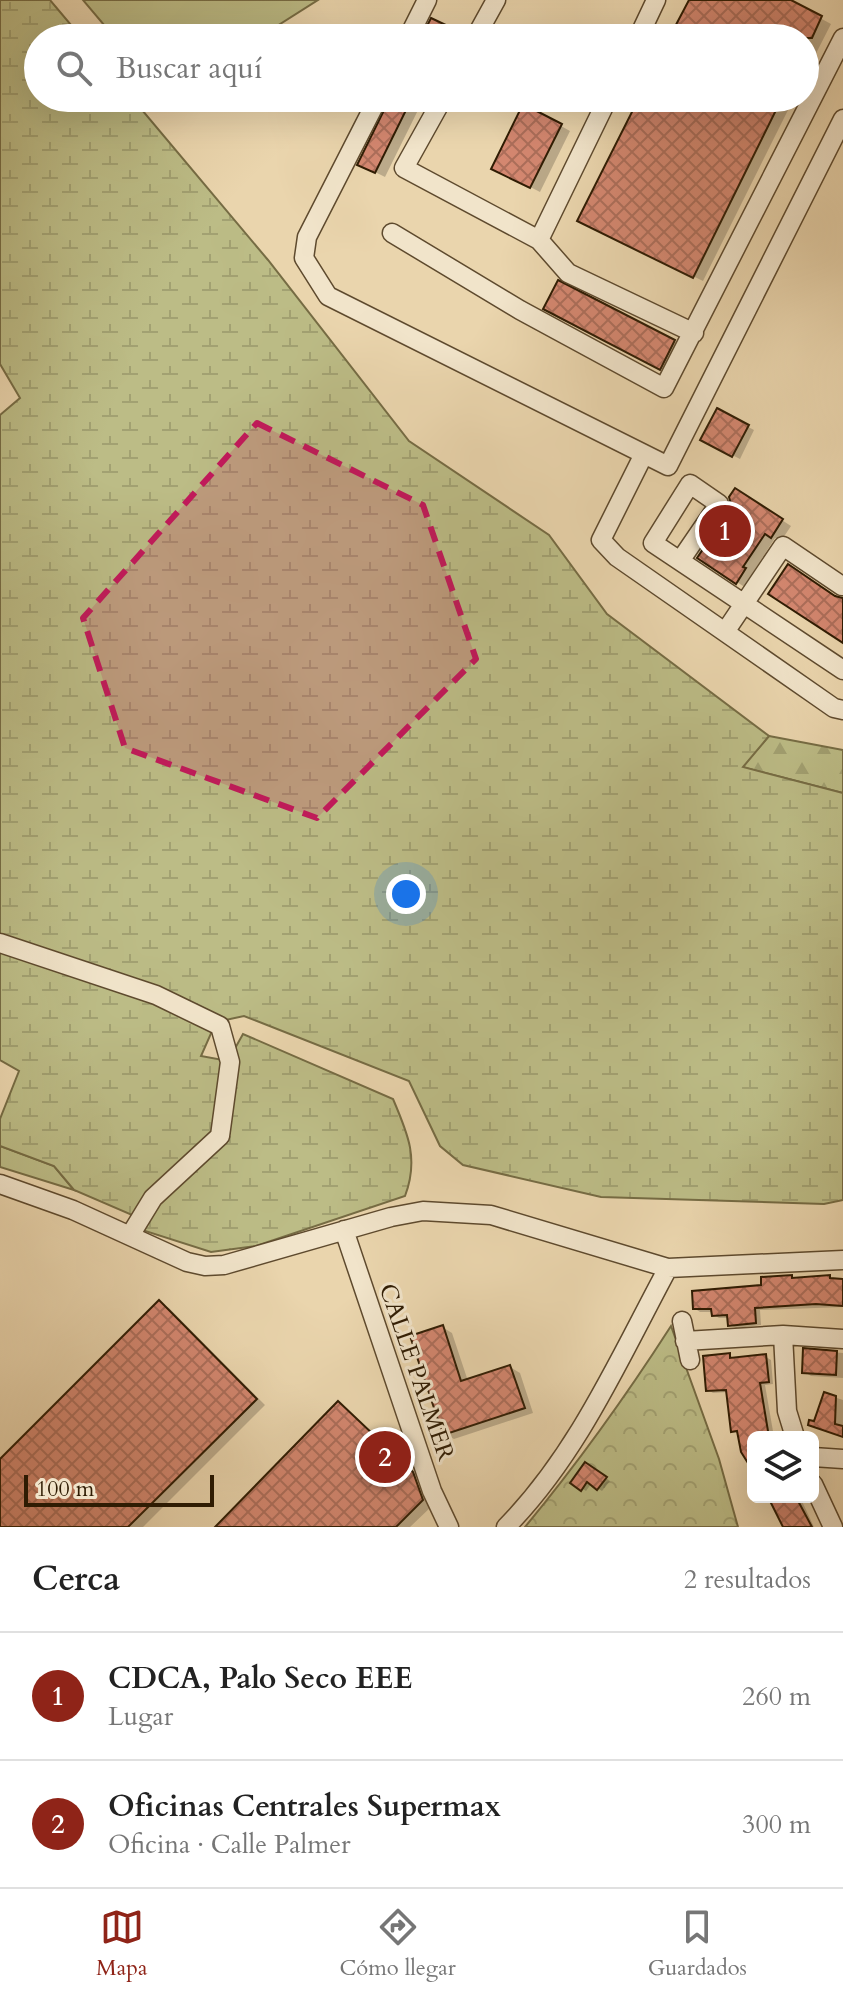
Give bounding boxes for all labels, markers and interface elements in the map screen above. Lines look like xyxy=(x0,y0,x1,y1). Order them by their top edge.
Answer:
search box xyxy=(24,24,819,112)
icon: search xyxy=(52,46,96,90)
text: Buscar aquí xyxy=(116,48,262,89)
pin: 1 xyxy=(699,501,751,561)
your location xyxy=(386,874,426,914)
street label: CALLE PALMER xyxy=(371,1279,462,1466)
pin: 2 xyxy=(359,1427,411,1487)
map controls xyxy=(747,1431,819,1503)
button: layers xyxy=(747,1431,819,1503)
scale bar xyxy=(24,1471,214,1507)
text: 100 m xyxy=(36,1474,94,1504)
text: Cerca xyxy=(32,1556,120,1602)
text: 2 resultados xyxy=(684,1562,811,1597)
text: CDCA, Palo Seco EEE xyxy=(108,1658,413,1699)
text: 1 xyxy=(51,1679,65,1714)
text: 260 m xyxy=(742,1679,811,1714)
text: Lugar xyxy=(108,1699,173,1734)
text: Oficinas Centrales Supermax xyxy=(108,1786,501,1827)
text: 2 xyxy=(51,1807,65,1842)
text: 300 m xyxy=(742,1807,811,1842)
text: Oficina · Calle Palmer xyxy=(108,1827,351,1862)
tab: Mapa xyxy=(96,1905,147,1983)
tab: Cómo llegar xyxy=(340,1905,456,1983)
tab: Guardados xyxy=(648,1905,747,1983)

